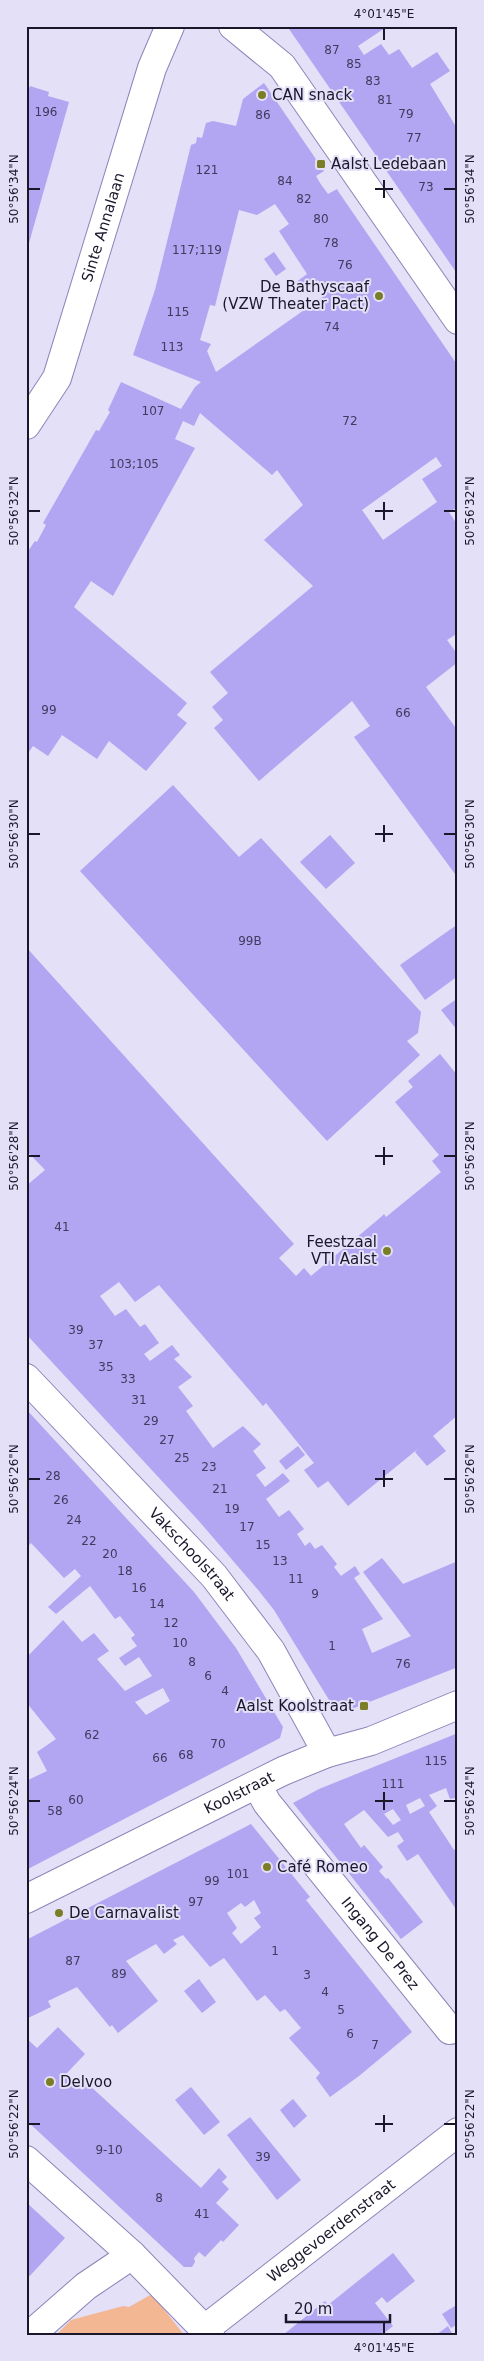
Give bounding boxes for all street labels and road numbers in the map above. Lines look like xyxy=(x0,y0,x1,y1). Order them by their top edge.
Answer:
street label: Sinte Annalaan xyxy=(78,170,128,284)
street label: Vakschoolstraat xyxy=(145,1504,239,1604)
street label: Koolstraat xyxy=(201,1768,277,1818)
street label: Ingang De Prez xyxy=(337,1893,423,1994)
street label: Weggevoerdenstraat xyxy=(264,2175,399,2286)

